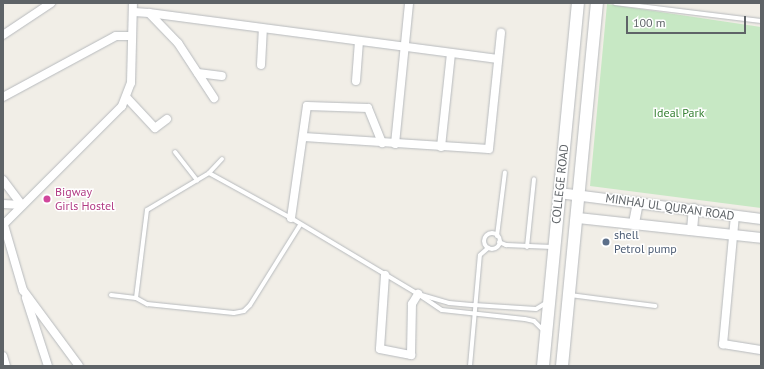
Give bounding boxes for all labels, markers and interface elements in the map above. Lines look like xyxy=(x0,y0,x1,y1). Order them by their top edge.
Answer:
scale bar xyxy=(628,8,748,34)
text: 100 m xyxy=(633,15,666,30)
park label: Ideal Park xyxy=(654,106,704,120)
street label: COLLEGE ROAD xyxy=(549,143,571,225)
place label: Bigway Girls Hostel xyxy=(55,185,114,213)
street label: MINHAJ UL QURAN ROAD xyxy=(604,191,736,223)
marker: Bigway Girls Hostel xyxy=(42,194,52,204)
place label: shell Petrol pump xyxy=(614,228,677,256)
marker: shell Petrol pump xyxy=(601,237,611,247)

